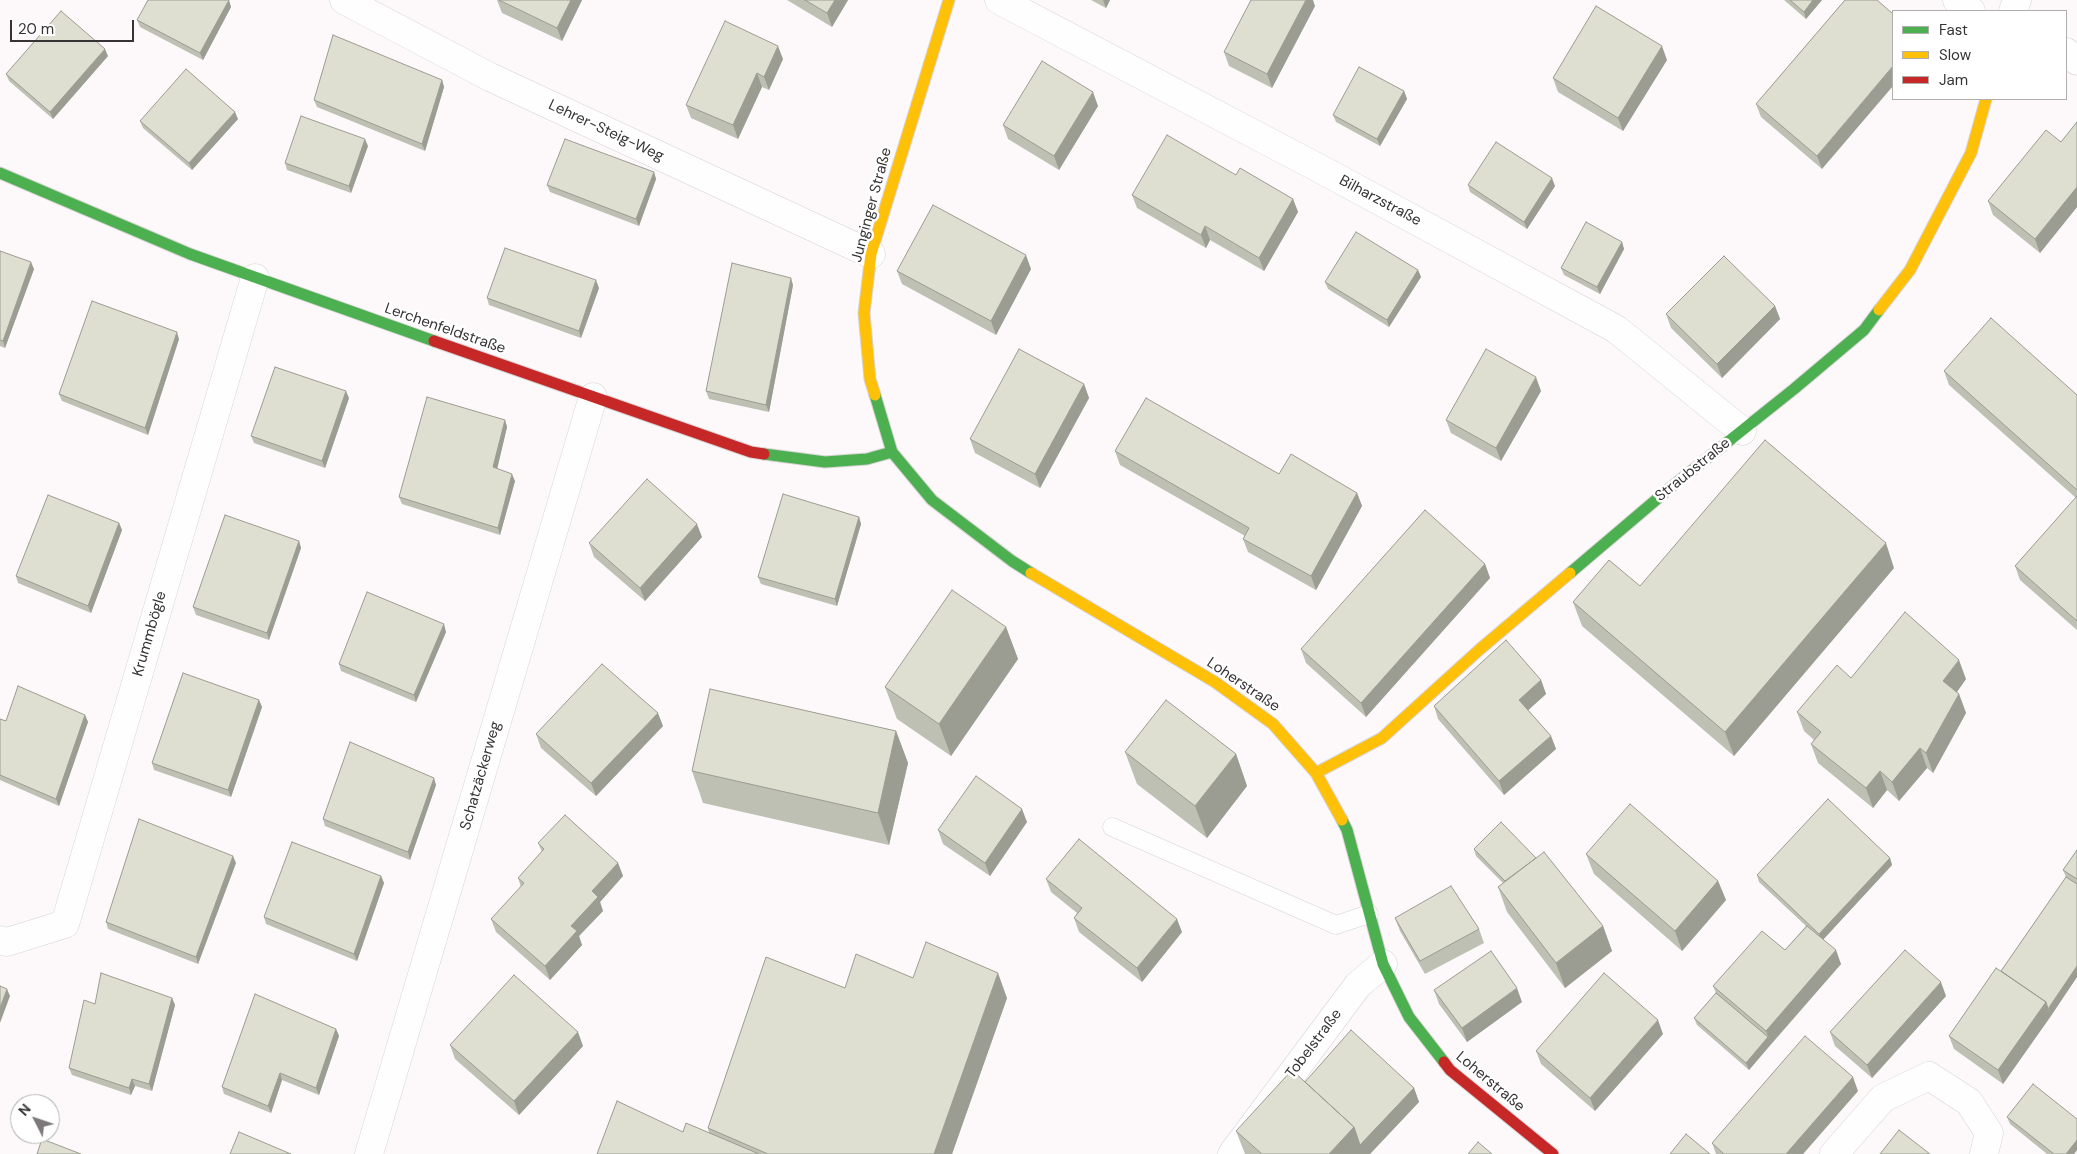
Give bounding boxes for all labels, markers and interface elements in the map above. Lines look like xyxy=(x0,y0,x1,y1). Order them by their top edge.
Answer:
scale bar xyxy=(12,10,136,42)
legend xyxy=(1892,10,2067,100)
text: 20 m xyxy=(18,19,54,39)
text: Fast xyxy=(1939,20,1968,40)
text: Slow xyxy=(1939,45,1971,65)
text: Jam xyxy=(1939,70,1968,90)
street label: Lehrer-Steig-Weg xyxy=(545,96,667,166)
street label: Junginger Straße xyxy=(848,146,896,264)
street label: Bilharzstraße xyxy=(1336,172,1424,230)
street label: Lerchenfeldstraße xyxy=(382,300,508,358)
street label: Straubstraße xyxy=(1652,434,1734,506)
street label: Krummbögle xyxy=(129,589,171,679)
street label: Loherstraße xyxy=(1203,654,1283,716)
street label: Schatzäckerweg xyxy=(457,719,505,833)
street label: Tobelstraße xyxy=(1282,1006,1346,1082)
street label: Loherstraße xyxy=(1452,1048,1528,1116)
north arrow xyxy=(10,1094,60,1144)
text: N xyxy=(14,1100,35,1120)

